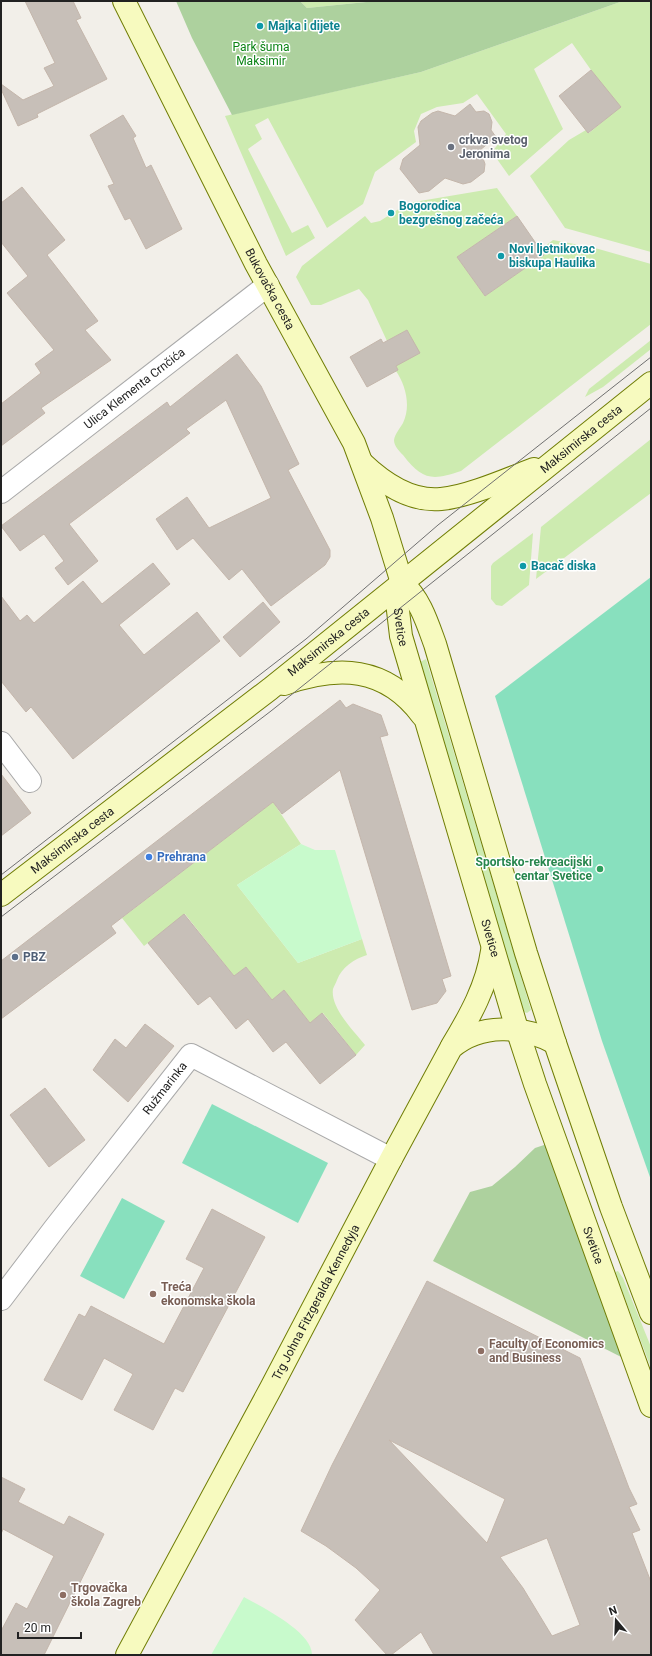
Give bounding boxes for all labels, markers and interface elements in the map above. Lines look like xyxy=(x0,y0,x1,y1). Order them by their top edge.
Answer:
place label: Majka i dijete xyxy=(268,19,341,33)
marker: Majka i dijete xyxy=(255,21,265,31)
park label: Park šuma Maksimir xyxy=(232,40,290,68)
place label: crkva svetog Jeronima xyxy=(459,133,528,161)
marker: crkva svetog Jeronima xyxy=(446,142,456,152)
place label: Bogorodica bezgrešnog začeća xyxy=(399,199,504,227)
marker: Bogorodica bezgrešnog začeća xyxy=(386,208,396,218)
place label: Novi ljetnikovac biskupa Haulika xyxy=(509,242,596,270)
street label: Bukovačka cesta xyxy=(242,246,298,332)
marker: Novi ljetnikovac biskupa Haulika xyxy=(496,251,506,261)
street label: Ulica Klementa Crnčića xyxy=(81,345,188,432)
street label: Maksimirska cesta xyxy=(538,402,625,476)
place label: Bacač diska xyxy=(531,559,596,573)
marker: Bacač diska xyxy=(518,561,528,571)
street label: Maksimirska cesta xyxy=(285,605,372,679)
street label: Svetice xyxy=(391,607,411,648)
street label: Maksimirska cesta xyxy=(28,804,117,877)
place label: Prehrana xyxy=(157,850,207,864)
marker: Prehrana xyxy=(144,852,154,862)
place label: Sportsko-rekreacijski centar Svetice xyxy=(476,855,593,883)
marker: Sportsko-rekreacijski centar Svetice xyxy=(595,864,605,874)
street label: Svetice xyxy=(478,918,502,959)
place label: PBZ xyxy=(23,950,46,964)
marker: PBZ xyxy=(10,952,20,962)
street label: Ružmarinka xyxy=(140,1059,190,1117)
street label: Trg Johna Fitzgeralda Kennedyja xyxy=(269,1222,362,1383)
street label: Svetice xyxy=(580,1225,606,1266)
place label: Treća ekonomska škola xyxy=(161,1280,256,1308)
marker: Treća ekonomska škola xyxy=(148,1289,158,1299)
place label: Faculty of Economics and Business xyxy=(489,1337,604,1365)
marker: Faculty of Economics and Business xyxy=(476,1346,486,1356)
place label: Trgovačka škola Zagreb xyxy=(71,1581,141,1609)
marker: Trgovačka škola Zagreb xyxy=(58,1590,68,1600)
north arrow xyxy=(596,1600,636,1640)
text: N xyxy=(607,1604,619,1618)
scale bar xyxy=(18,1614,81,1640)
text: 20 m xyxy=(24,1621,51,1635)

